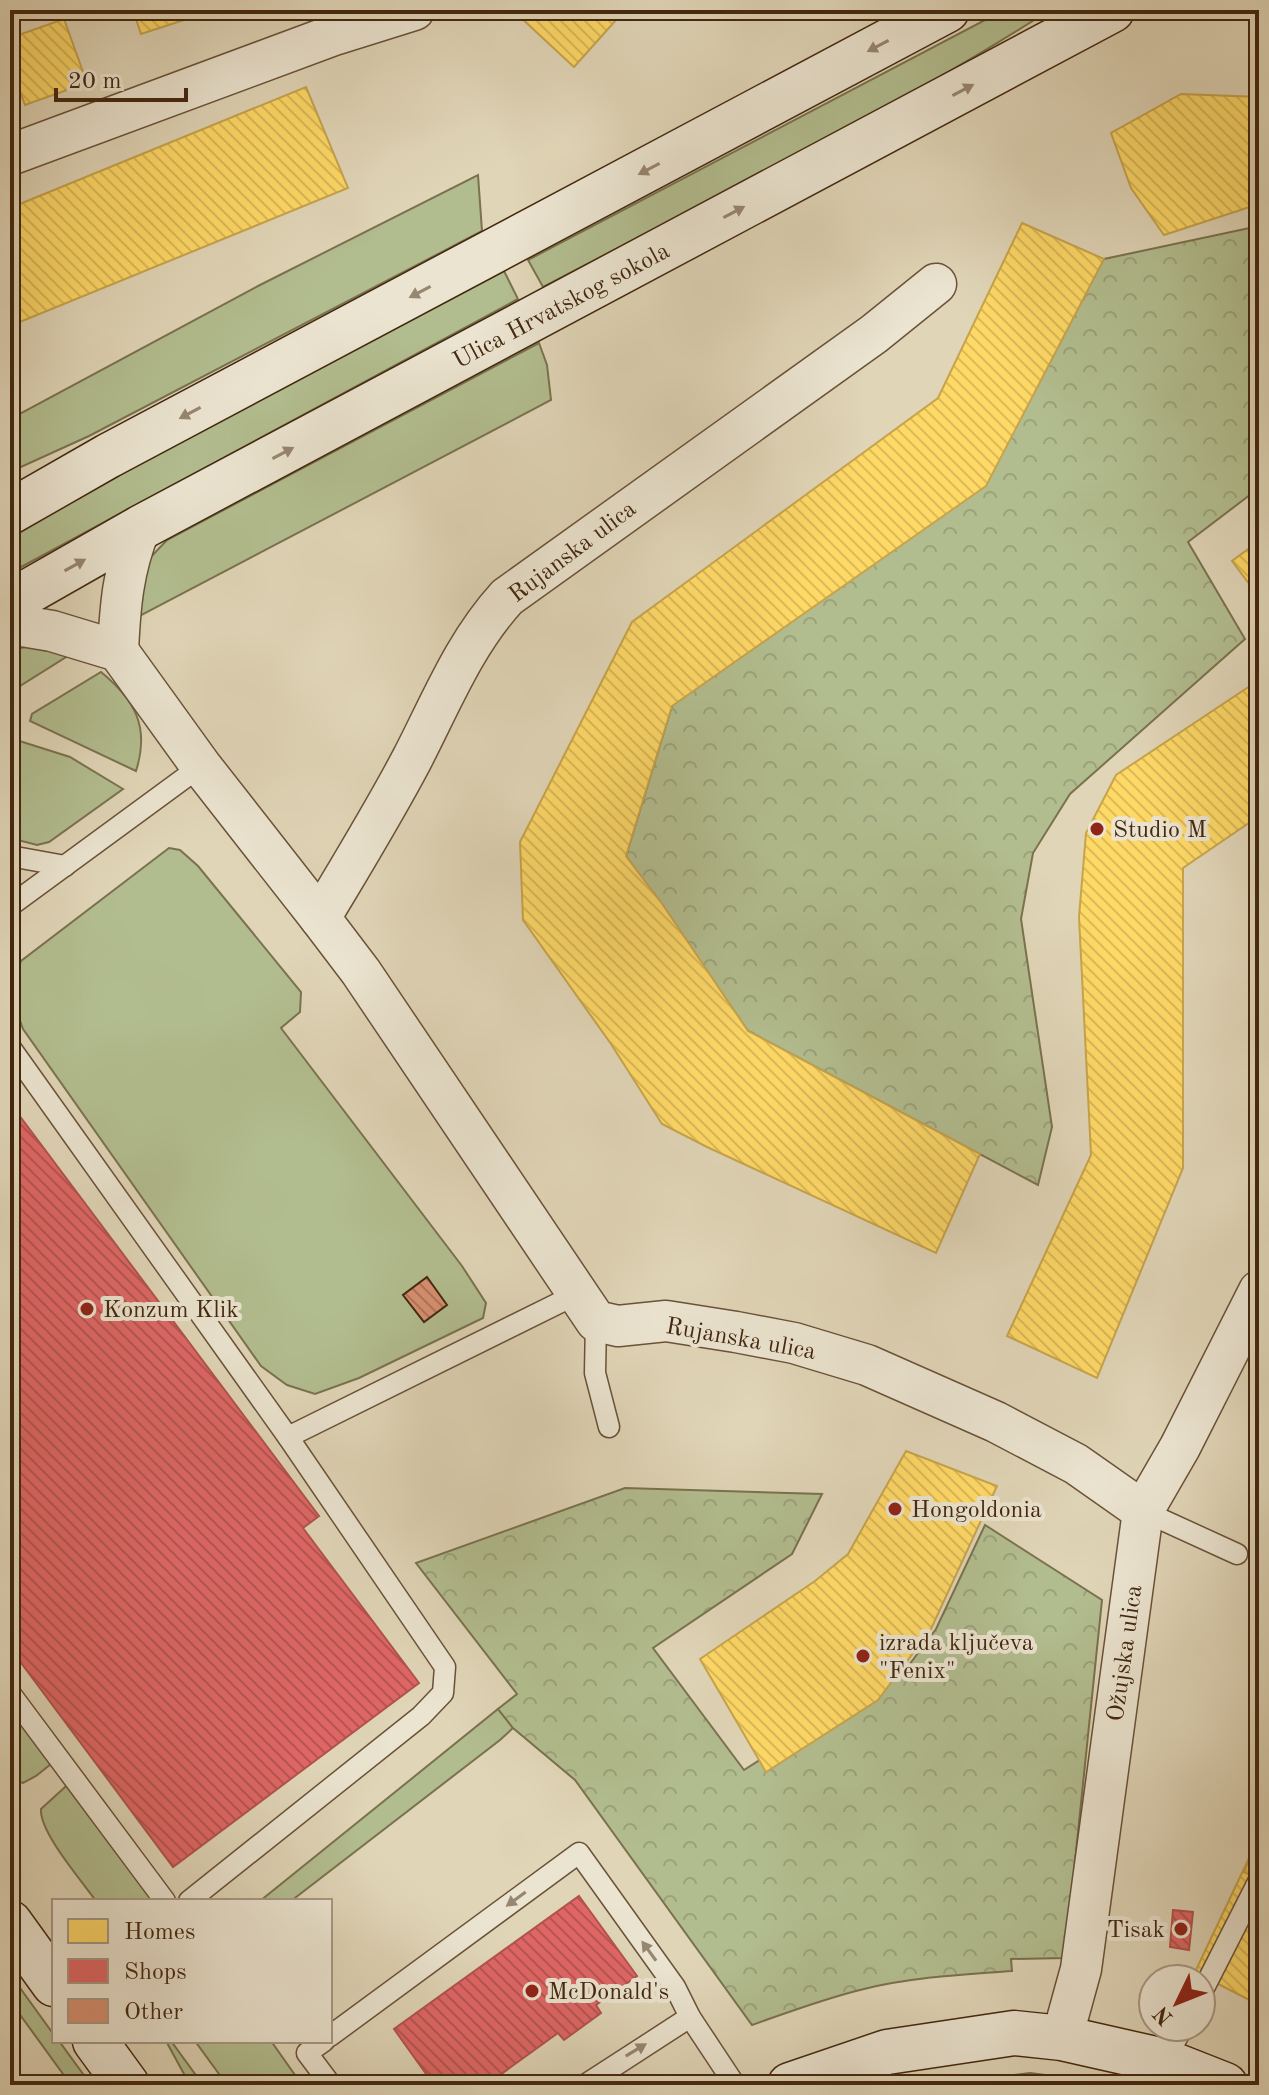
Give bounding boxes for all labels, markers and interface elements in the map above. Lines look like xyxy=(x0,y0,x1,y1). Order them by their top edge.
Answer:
one-way arrow xyxy=(867,40,890,53)
scale bar xyxy=(56,52,186,102)
text: 20 m xyxy=(68,70,122,94)
one-way arrow xyxy=(952,83,974,97)
one-way arrow xyxy=(638,163,661,176)
one-way arrow xyxy=(722,206,745,219)
street label: Ulica Hrvatskog sokola xyxy=(450,239,674,374)
one-way arrow xyxy=(409,284,431,298)
one-way arrow xyxy=(178,406,201,419)
one-way arrow xyxy=(271,446,294,459)
street label: Rujanska ulica xyxy=(505,497,641,608)
one-way arrow xyxy=(64,558,86,572)
place label: Studio M xyxy=(1113,819,1207,843)
marker: Studio M xyxy=(1088,820,1106,838)
place label: Konzum Klik xyxy=(103,1299,239,1323)
marker: Konzum Klik xyxy=(78,1300,96,1318)
street label: Rujanska ulica xyxy=(664,1315,818,1365)
place label: Hongoldonia xyxy=(911,1499,1042,1523)
marker: Hongoldonia xyxy=(886,1500,904,1518)
street label: Ožujska ulica xyxy=(1105,1583,1147,1723)
place label: izrada ključeva "Fenix" xyxy=(879,1632,1034,1684)
marker: izrada ključeva "Fenix" xyxy=(854,1647,872,1665)
one-way arrow xyxy=(506,1891,526,1907)
legend xyxy=(52,1899,332,2043)
place label: Tisak xyxy=(1107,1919,1165,1943)
marker: Tisak xyxy=(1172,1920,1190,1938)
text: Homes xyxy=(124,1921,195,1945)
one-way arrow xyxy=(642,1941,658,1961)
text: Shops xyxy=(124,1961,187,1985)
north arrow xyxy=(1137,1963,1217,2043)
place label: McDonald's xyxy=(548,1981,669,2005)
marker: McDonald's xyxy=(523,1982,541,2000)
text: Other xyxy=(124,2001,183,2025)
text: N xyxy=(1150,2001,1178,2029)
one-way arrow xyxy=(625,2043,648,2058)

